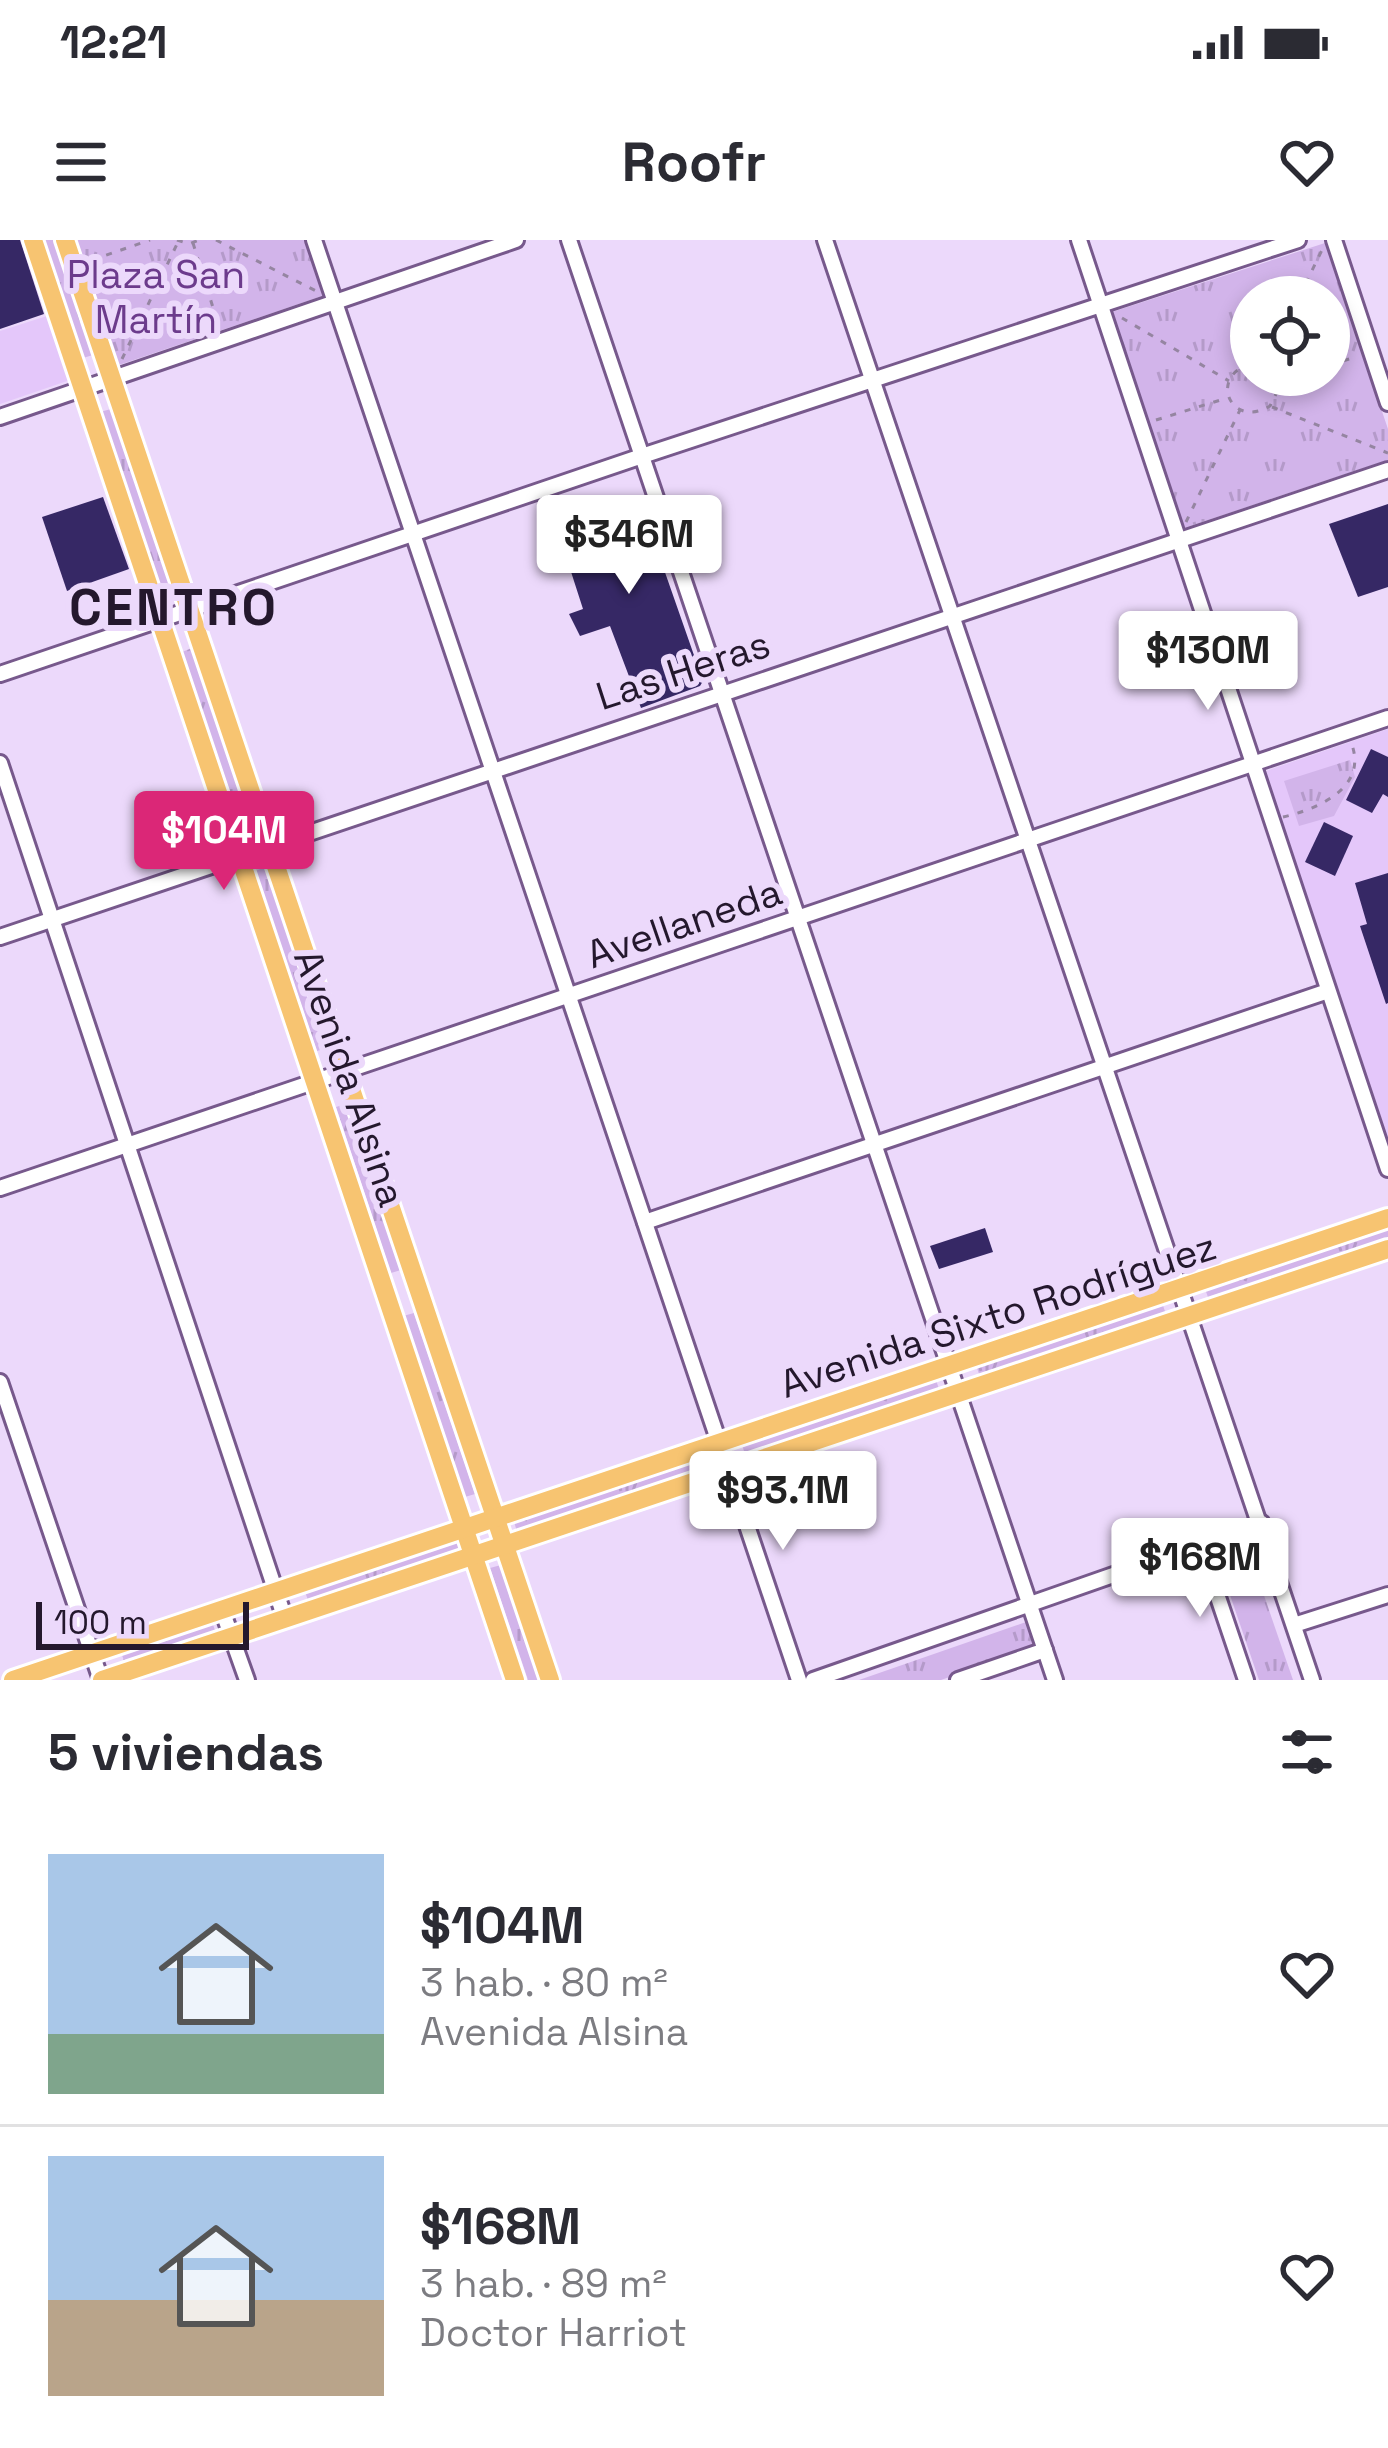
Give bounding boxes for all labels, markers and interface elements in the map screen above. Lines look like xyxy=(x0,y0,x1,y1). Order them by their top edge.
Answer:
text: 12:21 xyxy=(60,14,168,71)
text: Roofr xyxy=(622,128,766,197)
icon: menu xyxy=(48,129,114,195)
icon: heart xyxy=(1274,129,1340,195)
park label: Plaza San Martín xyxy=(67,250,245,344)
map controls xyxy=(1230,276,1350,396)
button: locate xyxy=(1230,276,1350,396)
pin: $346M xyxy=(545,495,713,597)
text: $346M xyxy=(564,509,694,558)
district label: CENTRO xyxy=(69,575,279,640)
pin: $130M xyxy=(1124,611,1292,713)
street label: Las Heras xyxy=(590,619,776,721)
text: $130M xyxy=(1146,625,1270,674)
pin: $104M xyxy=(140,791,308,893)
text: $104M xyxy=(161,805,287,854)
street label: Avellaneda xyxy=(580,867,788,979)
street label: Avenida Alsina xyxy=(283,943,417,1213)
street label: Avenida Sixto Rodríguez xyxy=(774,1221,1222,1409)
pin: $93.1M xyxy=(685,1451,881,1553)
text: $93.1M xyxy=(716,1465,850,1514)
pin: $168M xyxy=(1116,1518,1284,1620)
text: $168M xyxy=(1138,1532,1262,1581)
scale bar xyxy=(36,1596,249,1649)
text: 100 m xyxy=(54,1602,147,1644)
icon: filters xyxy=(1274,1719,1340,1785)
text: 5 viviendas xyxy=(48,1720,324,1785)
text: $104M xyxy=(420,1893,584,1958)
icon: home xyxy=(144,1902,288,2046)
icon: heart xyxy=(1274,1941,1340,2007)
text: 3 hab. · 80 m² xyxy=(420,1958,668,2007)
text: Avenida Alsina xyxy=(420,2007,688,2056)
text: $168M xyxy=(420,2194,581,2259)
icon: home xyxy=(144,2204,288,2348)
icon: heart xyxy=(1274,2243,1340,2309)
text: 3 hab. · 89 m² xyxy=(420,2259,667,2308)
text: Doctor Harriot xyxy=(420,2308,687,2357)

